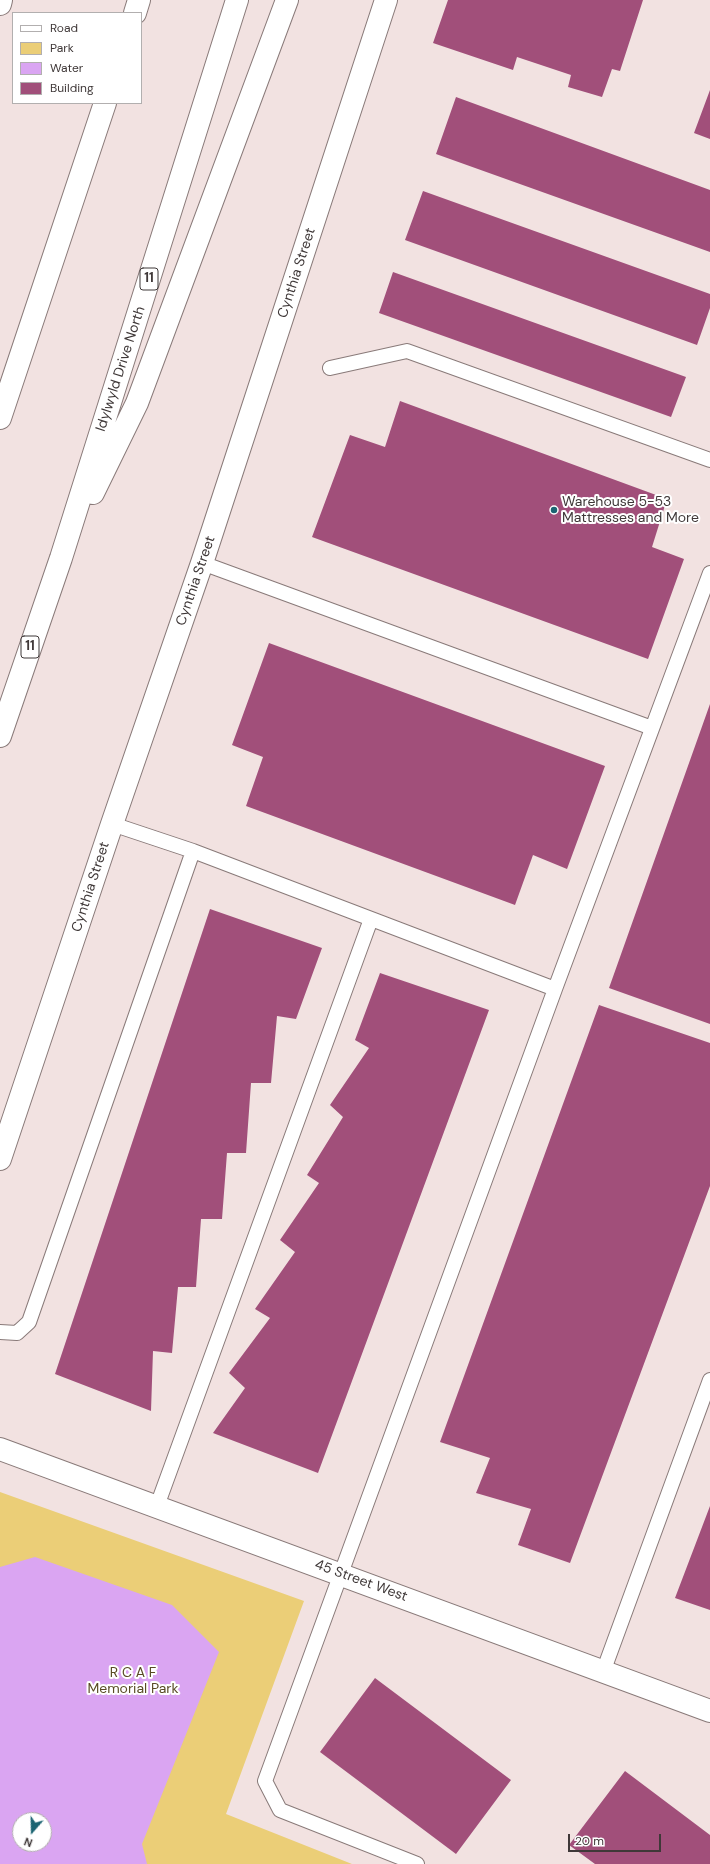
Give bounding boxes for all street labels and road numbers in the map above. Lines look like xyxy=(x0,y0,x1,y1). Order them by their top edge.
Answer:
street label: Cynthia Street xyxy=(275,226,319,320)
road number: 11 xyxy=(140,268,158,290)
street label: Idylwyld Drive North xyxy=(93,304,149,434)
street label: Cynthia Street xyxy=(173,534,219,628)
road number: 11 xyxy=(21,636,39,658)
street label: Cynthia Street xyxy=(69,840,113,934)
street label: 45 Street West xyxy=(312,1556,410,1606)

